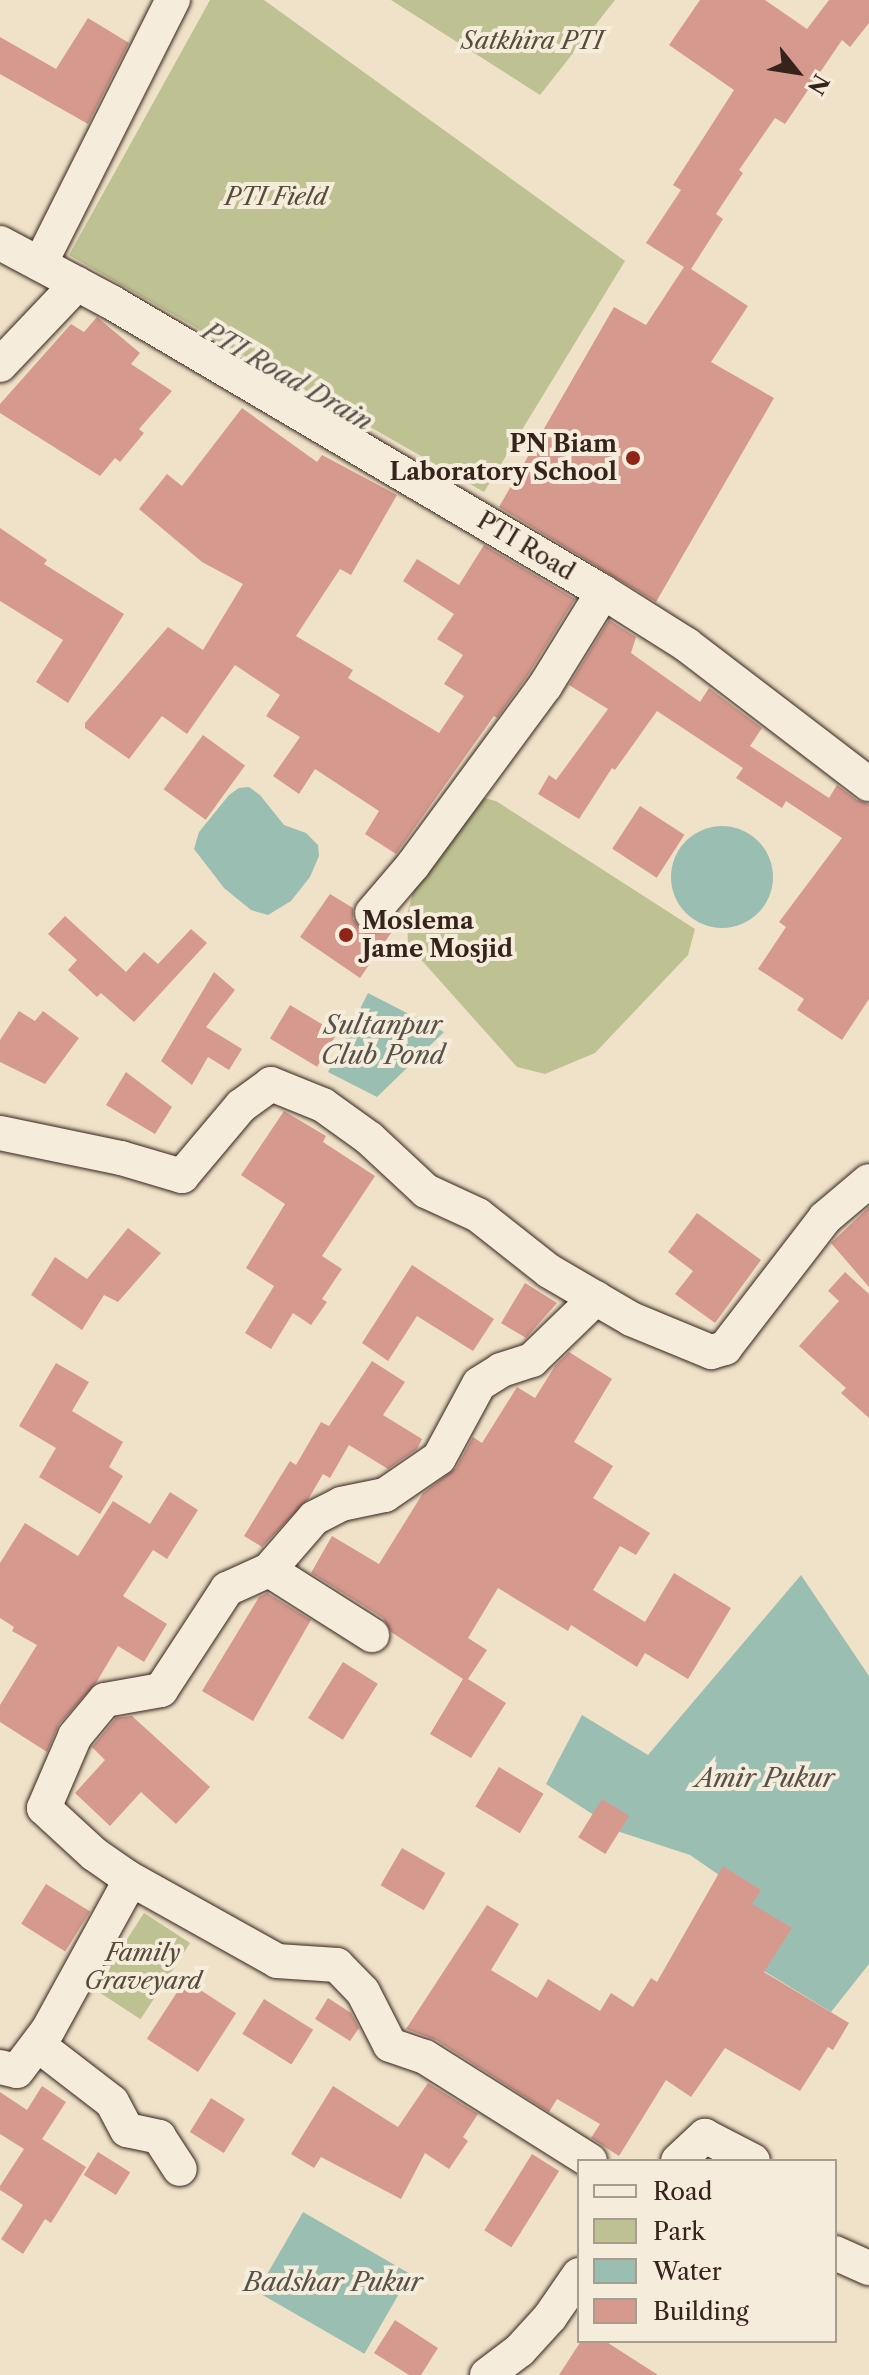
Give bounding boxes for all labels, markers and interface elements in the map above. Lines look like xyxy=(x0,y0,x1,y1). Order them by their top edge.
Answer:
park label: Satkhira PTI xyxy=(461,27,603,55)
north arrow xyxy=(757,32,837,112)
text: N xyxy=(802,69,835,99)
park label: PTI Field xyxy=(225,183,327,211)
water label: PTI Road Drain xyxy=(197,316,377,438)
place label: PN Biam Laboratory School xyxy=(389,430,617,486)
marker: PN Biam Laboratory School xyxy=(624,449,642,467)
street label: PTI Road xyxy=(472,506,580,586)
place label: Moslema Jame Mosjid xyxy=(362,907,513,963)
marker: Moslema Jame Mosjid xyxy=(337,926,355,944)
water label: Sultanpur Club Pond xyxy=(321,1010,445,1072)
water label: Amir Pukur xyxy=(695,1763,835,1795)
park label: Family Graveyard xyxy=(84,1939,202,1995)
legend xyxy=(577,2159,837,2343)
text: Road xyxy=(653,2177,712,2206)
text: Park xyxy=(653,2217,705,2246)
text: Water xyxy=(653,2257,722,2286)
water label: Badshar Pukur xyxy=(243,2267,423,2299)
text: Building xyxy=(653,2297,749,2326)

